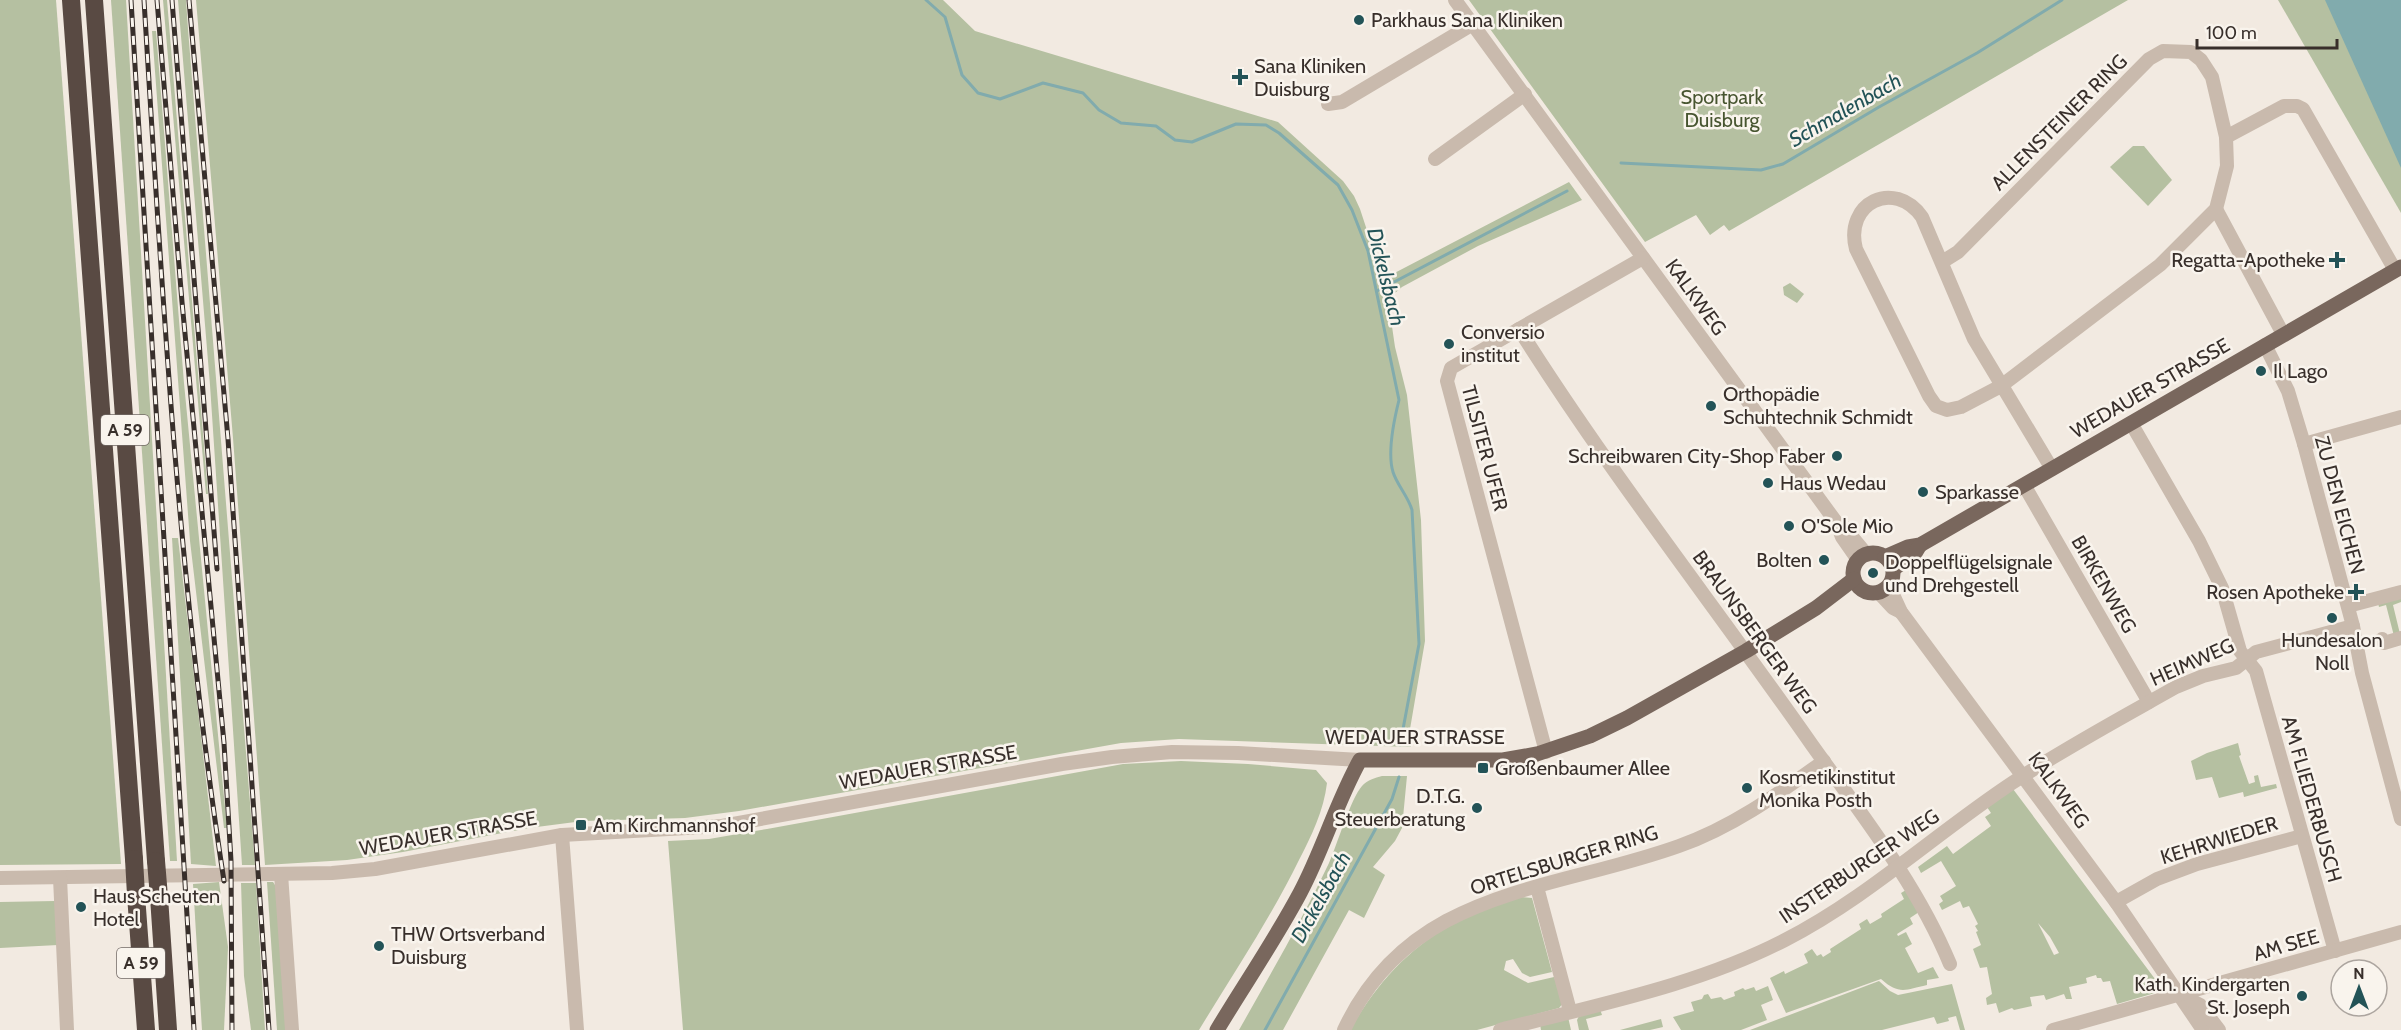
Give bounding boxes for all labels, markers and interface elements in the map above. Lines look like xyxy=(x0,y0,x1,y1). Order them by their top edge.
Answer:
place label: Parkhaus Sana Kliniken xyxy=(1371,8,1563,32)
scale bar xyxy=(2197,12,2336,50)
marker: Parkhaus Sana Kliniken xyxy=(1352,13,1366,27)
text: 100 m xyxy=(2206,22,2257,44)
street label: ALLENSTEINER RING xyxy=(1986,49,2132,195)
place label: Sana Kliniken Duisburg xyxy=(1254,54,1366,101)
water label: Schmalenbach xyxy=(1784,67,1905,152)
marker: Sana Kliniken Duisburg xyxy=(1231,68,1249,86)
park label: Sportpark Duisburg xyxy=(1681,85,1763,132)
water label: Dickelsbach xyxy=(1362,225,1411,328)
place label: Regatta-Apotheke xyxy=(2171,248,2325,272)
marker: Regatta-Apotheke xyxy=(2330,253,2344,267)
street label: KALKWEG xyxy=(1660,254,1732,340)
place label: Conversio institut xyxy=(1461,320,1545,367)
street label: WEDAUER STRASSE xyxy=(2066,333,2234,443)
marker: Conversio institut xyxy=(1442,337,1456,351)
place label: Il Lago xyxy=(2273,359,2328,383)
marker: Il Lago xyxy=(2254,364,2268,378)
place label: Orthopädie Schuhtechnik Schmidt xyxy=(1723,382,1913,429)
street label: TILSITER UFER xyxy=(1457,383,1513,513)
marker: Orthopädie Schuhtechnik Schmidt xyxy=(1704,399,1718,413)
road number: A 59 xyxy=(101,415,149,445)
street label: ZU DEN EICHEN xyxy=(2310,433,2370,577)
place label: Schreibwaren City-Shop Faber xyxy=(1568,444,1826,468)
marker: Schreibwaren City-Shop Faber xyxy=(1830,449,1844,463)
place label: Haus Wedau xyxy=(1780,471,1886,495)
marker: Haus Wedau xyxy=(1761,476,1775,490)
place label: Sparkasse xyxy=(1935,480,2019,504)
marker: Sparkasse xyxy=(1916,485,1930,499)
place label: O'Sole Mio xyxy=(1801,514,1893,538)
marker: O'Sole Mio xyxy=(1782,519,1796,533)
street label: BIRKENWEG xyxy=(2066,531,2142,637)
street label: BRAUNSBERGER WEG xyxy=(1688,546,1822,718)
place label: Bolten xyxy=(1756,548,1812,572)
place label: Doppelflügelsignale und Drehgestell xyxy=(1885,550,2053,597)
marker: Bolten xyxy=(1817,553,1831,567)
marker: Doppelflügelsignale und Drehgestell xyxy=(1866,566,1880,580)
place label: Rosen Apotheke xyxy=(2206,580,2344,604)
marker: Rosen Apotheke xyxy=(2349,585,2363,599)
marker: Hundesalon Noll xyxy=(2325,611,2339,625)
place label: Hundesalon Noll xyxy=(2281,628,2383,675)
street label: HEIMWEG xyxy=(2146,633,2238,691)
street label: AM FLIEDERBUSCH xyxy=(2277,713,2347,885)
street label: WEDAUER STRASSE xyxy=(1325,725,1505,749)
street label: WEDAUER STRASSE xyxy=(837,740,1019,794)
street label: KALKWEG xyxy=(2023,747,2095,833)
place label: Großenbaumer Allee xyxy=(1495,756,1670,780)
marker: Großenbaumer Allee xyxy=(1476,761,1490,775)
place label: Kosmetikinstitut Monika Posth xyxy=(1759,765,1896,812)
marker: Kosmetikinstitut Monika Posth xyxy=(1740,781,1754,795)
place label: D.T.G. Steuerberatung xyxy=(1334,784,1466,831)
marker: D.T.G. Steuerberatung xyxy=(1470,801,1484,815)
street label: INSTERBURGER WEG xyxy=(1775,804,1943,928)
street label: WEDAUER STRASSE xyxy=(357,806,539,860)
street label: KEHRWIEDER xyxy=(2157,811,2281,869)
place label: Am Kirchmannshof xyxy=(593,813,756,837)
marker: Am Kirchmannshof xyxy=(574,818,588,832)
street label: ORTELSBURGER RING xyxy=(1467,820,1661,900)
water label: Dickelsbach xyxy=(1285,847,1356,947)
place label: Haus Scheuten Hotel xyxy=(93,884,220,931)
marker: Haus Scheuten Hotel xyxy=(74,900,88,914)
place label: THW Ortsverband Duisburg xyxy=(391,922,545,969)
street label: AM SEE xyxy=(2251,924,2321,966)
marker: THW Ortsverband Duisburg xyxy=(372,939,386,953)
road number: A 59 xyxy=(117,948,165,978)
north arrow xyxy=(2329,958,2389,1018)
text: N xyxy=(2353,964,2365,983)
place label: Kath. Kindergarten St. Joseph xyxy=(2134,972,2290,1019)
marker: Kath. Kindergarten St. Joseph xyxy=(2295,989,2309,1003)

